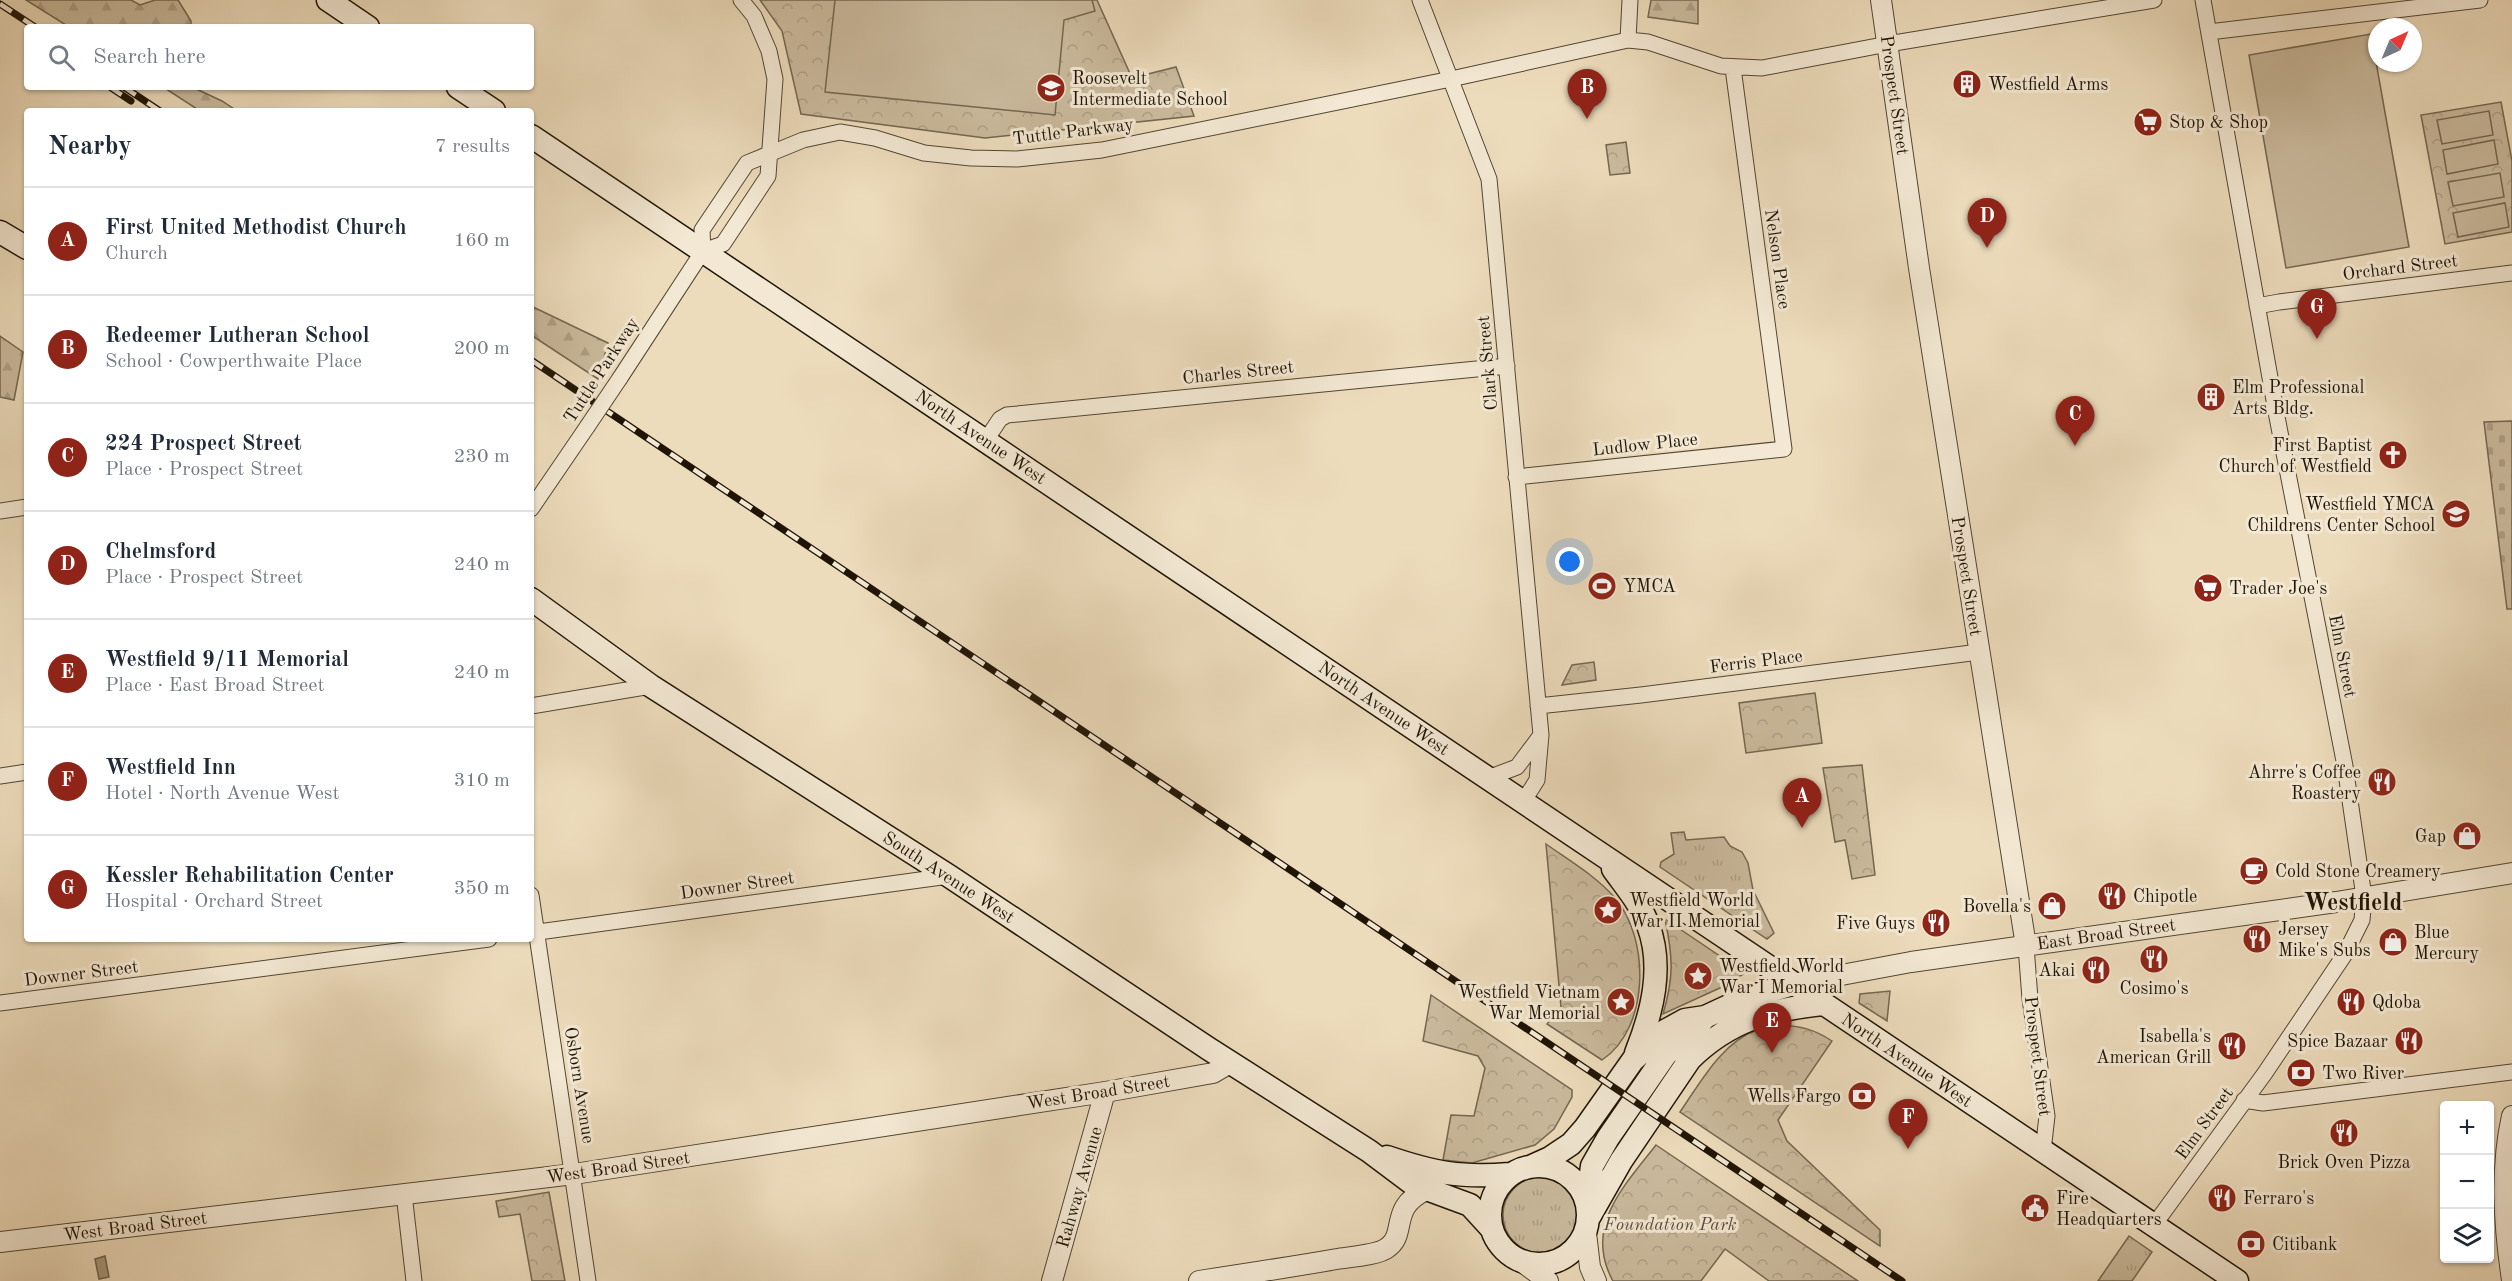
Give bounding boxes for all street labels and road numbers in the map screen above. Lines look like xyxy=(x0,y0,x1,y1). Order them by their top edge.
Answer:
street label: Prospect Street xyxy=(1877,34,1911,156)
street label: Tuttle Parkway xyxy=(1012,116,1135,148)
street label: Nelson Place xyxy=(1761,208,1793,310)
street label: Orchard Street xyxy=(2341,252,2459,284)
street label: Tuttle Parkway xyxy=(561,314,643,427)
street label: Clark Street xyxy=(1475,315,1501,411)
street label: Charles Street xyxy=(1182,358,1295,388)
street label: North Avenue West xyxy=(912,387,1049,488)
street label: Ludlow Place xyxy=(1592,431,1699,459)
street label: Prospect Street xyxy=(1948,515,1984,637)
street label: Elm Street xyxy=(2325,613,2359,699)
street label: Ferris Place xyxy=(1708,647,1804,677)
street label: North Avenue West xyxy=(1315,658,1452,759)
street label: South Avenue West xyxy=(879,829,1017,927)
street label: Downer Street xyxy=(679,869,795,903)
street label: East Broad Street xyxy=(2035,916,2177,954)
street label: Downer Street xyxy=(23,958,139,990)
street label: Prospect Street xyxy=(2021,995,2053,1117)
street label: North Avenue West xyxy=(1838,1010,1975,1111)
street label: Osborn Avenue xyxy=(561,1026,597,1145)
street label: West Broad Street xyxy=(1025,1073,1171,1113)
street label: Elm Street xyxy=(2173,1084,2237,1163)
street label: Rahway Avenue xyxy=(1054,1125,1106,1250)
street label: West Broad Street xyxy=(545,1149,691,1187)
street label: West Broad Street xyxy=(62,1209,208,1245)

